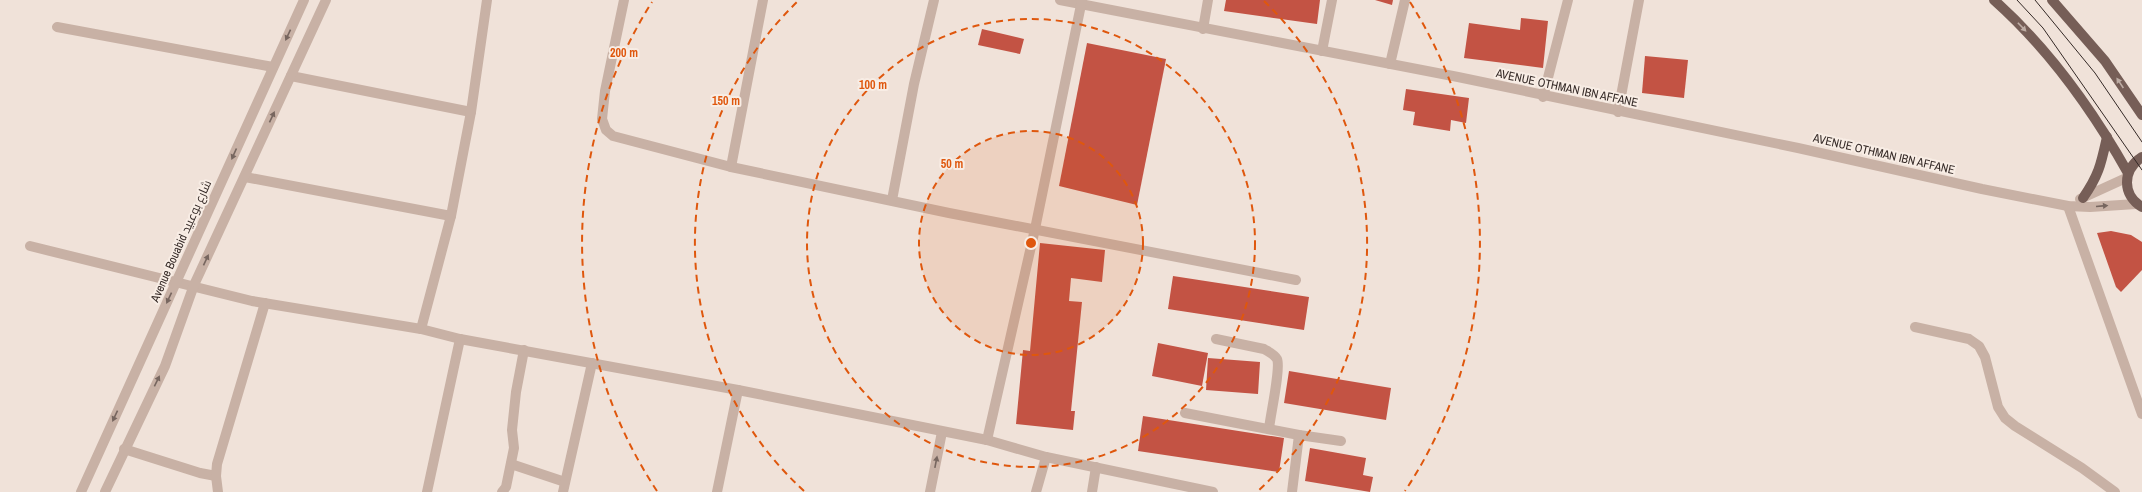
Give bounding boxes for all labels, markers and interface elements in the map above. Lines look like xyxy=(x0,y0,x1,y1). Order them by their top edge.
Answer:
one-way arrow xyxy=(2017,22,2027,32)
one-way arrow xyxy=(285,30,291,41)
text: 200 m xyxy=(610,45,638,61)
street label: AVENUE OTHMAN IBN AFFANE xyxy=(1494,65,1639,111)
text: 100 m xyxy=(859,77,887,93)
one-way arrow xyxy=(2116,77,2124,88)
text: 150 m xyxy=(712,93,740,109)
one-way arrow xyxy=(269,111,275,123)
street label: AVENUE OTHMAN IBN AFFANE xyxy=(1811,130,1956,178)
one-way arrow xyxy=(231,148,237,160)
text: 50 m xyxy=(941,156,963,172)
street label: Avenue Bouabid شارع بوعبيد xyxy=(146,177,215,305)
one-way arrow xyxy=(2096,202,2108,209)
centre of rings xyxy=(1024,236,1038,250)
one-way arrow xyxy=(203,255,209,266)
one-way arrow xyxy=(166,292,173,304)
one-way arrow xyxy=(154,375,160,386)
one-way arrow xyxy=(112,410,118,422)
one-way arrow xyxy=(933,456,939,468)

